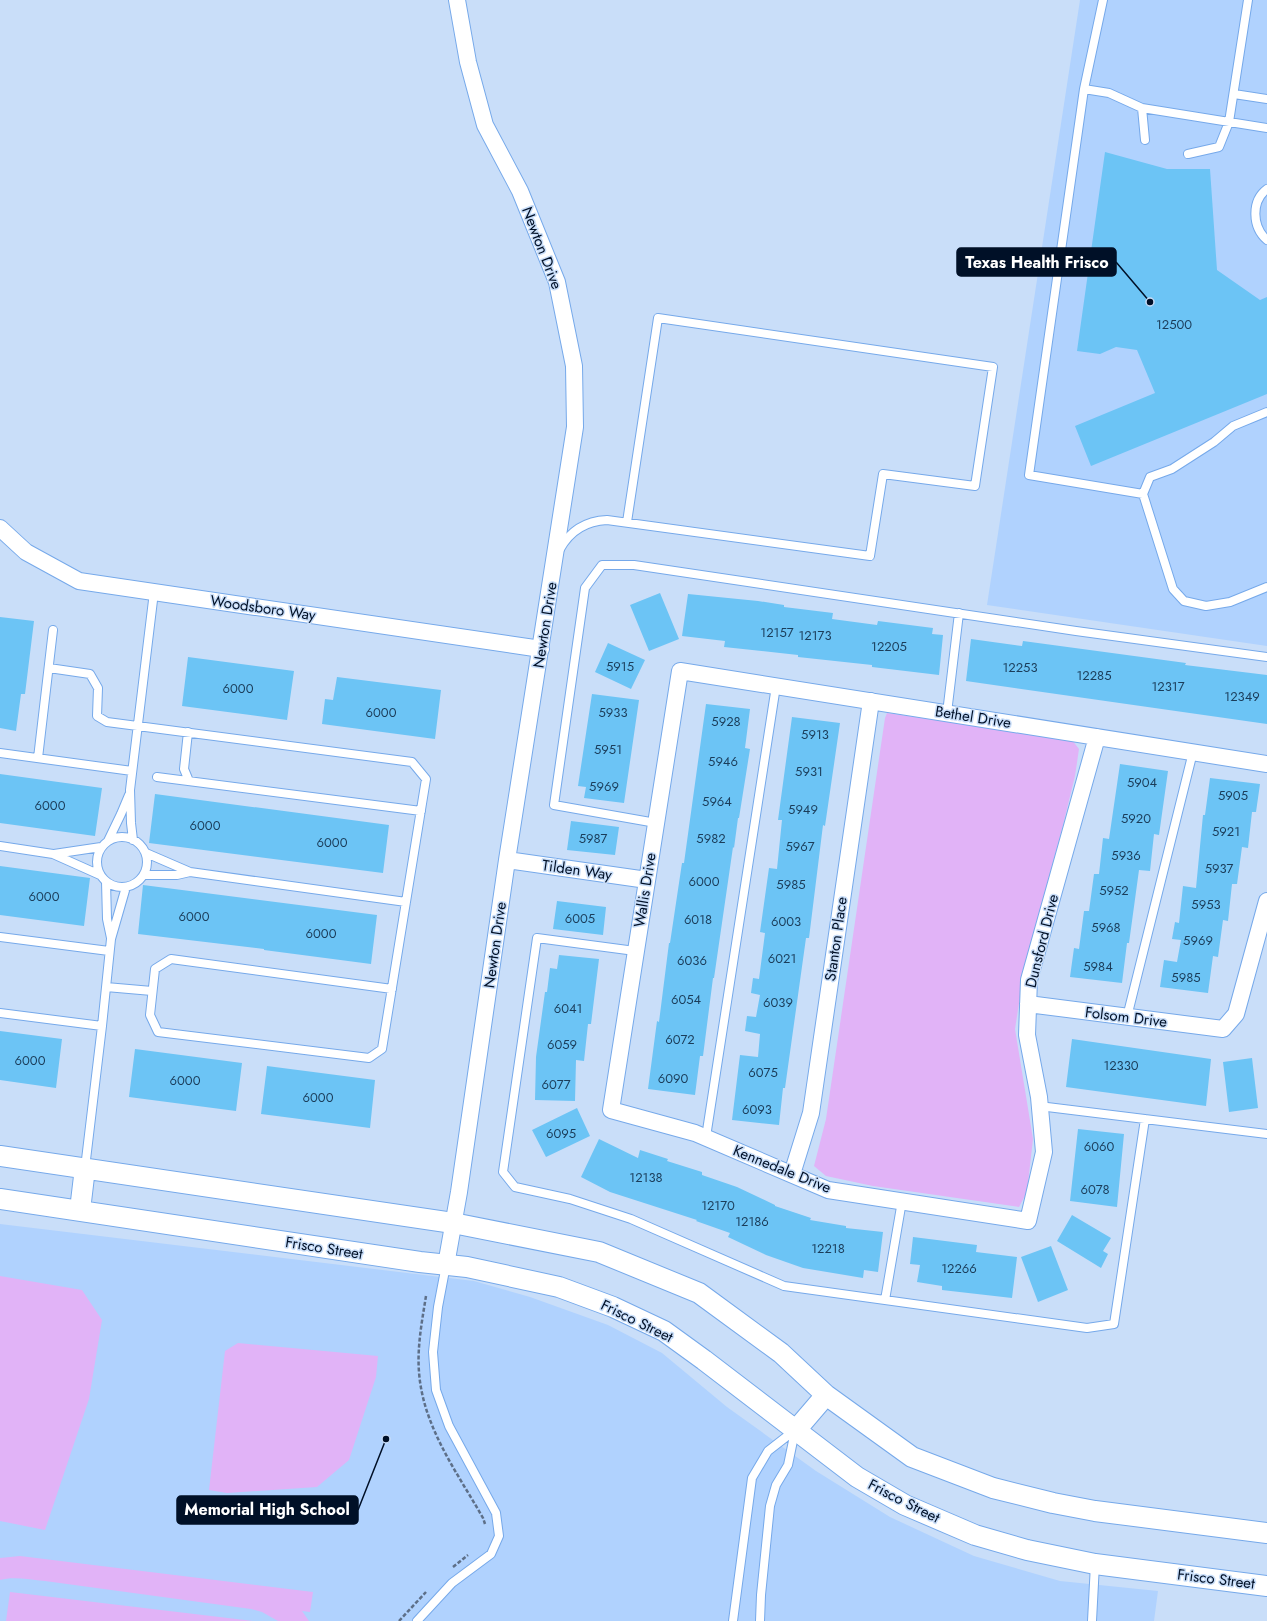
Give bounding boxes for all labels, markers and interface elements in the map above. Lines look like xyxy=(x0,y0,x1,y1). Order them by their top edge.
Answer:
street label: Newton Drive xyxy=(516,204,568,293)
callout: Texas Health Frisco xyxy=(957,248,1116,276)
text: Texas Health Frisco xyxy=(965,251,1109,274)
house number: 12500 xyxy=(1156,315,1192,334)
street label: Newton Drive xyxy=(527,580,563,670)
street label: Woodsboro Way xyxy=(209,590,317,626)
house number: 12157 xyxy=(760,623,794,642)
house number: 12173 xyxy=(798,626,832,645)
house number: 12205 xyxy=(871,637,907,656)
house number: 5915 xyxy=(606,657,634,676)
house number: 12253 xyxy=(1002,658,1038,677)
house number: 12285 xyxy=(1076,666,1112,685)
house number: 12317 xyxy=(1151,677,1185,696)
house number: 6000 xyxy=(223,679,254,698)
house number: 12349 xyxy=(1224,687,1260,706)
street label: Bethel Drive xyxy=(933,700,1013,734)
house number: 6000 xyxy=(366,703,397,722)
house number: 5933 xyxy=(598,703,628,722)
house number: 5928 xyxy=(711,712,741,731)
house number: 5913 xyxy=(801,725,829,744)
house number: 5951 xyxy=(594,740,622,759)
house number: 5946 xyxy=(708,752,738,771)
house number: 5931 xyxy=(795,762,823,781)
house number: 5904 xyxy=(1127,773,1158,792)
house number: 5969 xyxy=(589,777,619,796)
house number: 5905 xyxy=(1218,786,1248,805)
house number: 5964 xyxy=(702,792,732,811)
house number: 6000 xyxy=(35,796,66,815)
house number: 5949 xyxy=(788,800,818,819)
house number: 5920 xyxy=(1121,809,1151,828)
house number: 6000 xyxy=(190,816,221,835)
house number: 5921 xyxy=(1212,822,1240,841)
house number: 5987 xyxy=(579,829,607,848)
house number: 5982 xyxy=(696,829,726,848)
house number: 6000 xyxy=(317,833,348,852)
house number: 5967 xyxy=(785,837,815,856)
house number: 5936 xyxy=(1111,846,1141,865)
street label: Wallis Drive xyxy=(628,851,662,929)
street label: Tilden Way xyxy=(541,854,614,886)
house number: 5937 xyxy=(1205,859,1233,878)
house number: 6000 xyxy=(689,872,720,891)
house number: 5985 xyxy=(776,875,806,894)
house number: 5952 xyxy=(1099,881,1129,900)
house number: 6000 xyxy=(29,887,60,906)
street label: Dunsford Drive xyxy=(1020,891,1064,990)
street label: Stanton Place xyxy=(819,895,853,983)
house number: 5953 xyxy=(1191,895,1221,914)
street label: Newton Drive xyxy=(478,900,512,990)
house number: 6000 xyxy=(179,907,210,926)
house number: 6005 xyxy=(565,909,595,928)
house number: 6018 xyxy=(684,910,712,929)
house number: 6003 xyxy=(771,912,801,931)
house number: 5968 xyxy=(1091,918,1121,937)
house number: 6000 xyxy=(306,924,337,943)
house number: 5969 xyxy=(1183,931,1213,950)
house number: 6021 xyxy=(768,949,796,968)
house number: 6036 xyxy=(677,951,707,970)
house number: 5984 xyxy=(1083,957,1113,976)
house number: 5985 xyxy=(1171,968,1201,987)
house number: 6054 xyxy=(671,990,702,1009)
house number: 6039 xyxy=(763,993,793,1012)
house number: 6041 xyxy=(554,999,582,1018)
street label: Folsom Drive xyxy=(1084,1001,1169,1033)
house number: 6072 xyxy=(665,1030,695,1049)
house number: 6059 xyxy=(547,1035,577,1054)
house number: 6000 xyxy=(15,1051,46,1070)
house number: 12330 xyxy=(1103,1056,1139,1075)
house number: 6075 xyxy=(748,1063,778,1082)
house number: 6090 xyxy=(658,1069,688,1088)
house number: 6000 xyxy=(170,1071,201,1090)
house number: 6077 xyxy=(542,1075,571,1094)
house number: 6000 xyxy=(303,1088,334,1107)
house number: 6093 xyxy=(742,1100,772,1119)
house number: 6095 xyxy=(546,1124,576,1143)
house number: 6060 xyxy=(1084,1137,1114,1156)
street label: Kennedale Drive xyxy=(730,1139,835,1199)
house number: 12138 xyxy=(629,1168,663,1187)
house number: 6078 xyxy=(1080,1180,1110,1199)
house number: 12170 xyxy=(701,1196,735,1215)
house number: 12186 xyxy=(735,1212,769,1231)
street label: Frisco Street xyxy=(284,1231,365,1265)
house number: 12218 xyxy=(811,1239,845,1258)
house number: 12266 xyxy=(941,1259,977,1278)
street label: Frisco Street xyxy=(597,1294,677,1348)
street label: Frisco Street xyxy=(864,1474,944,1529)
callout: Memorial High School xyxy=(177,1496,358,1524)
text: Memorial High School xyxy=(184,1498,350,1521)
street label: Frisco Street xyxy=(1176,1563,1256,1595)

